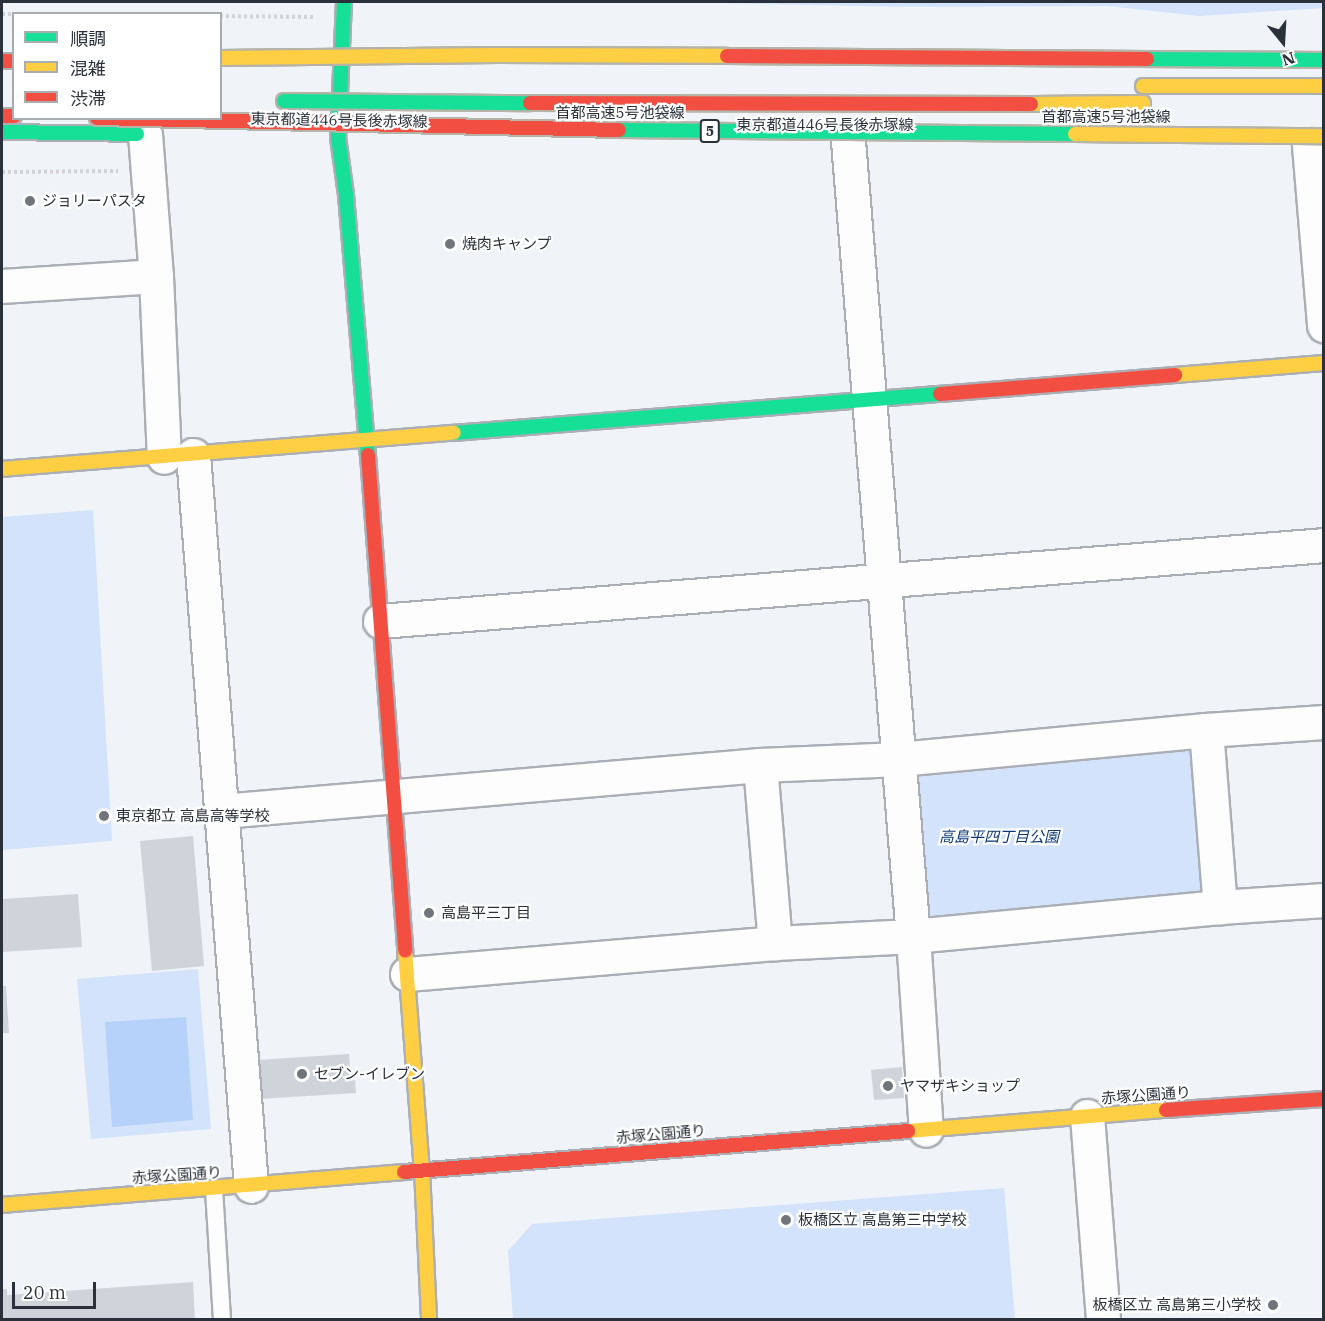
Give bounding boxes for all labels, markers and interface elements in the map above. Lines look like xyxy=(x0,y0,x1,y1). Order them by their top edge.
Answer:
legend xyxy=(12,12,222,120)
north arrow xyxy=(1253,12,1313,72)
text: 順調 xyxy=(70,27,106,50)
text: N xyxy=(1279,48,1298,71)
text: 混雑 xyxy=(70,57,106,80)
text: 渋滞 xyxy=(70,87,106,110)
street label: 首都高速5号池袋線 xyxy=(556,104,684,122)
street label: 首都高速5号池袋線 xyxy=(1042,108,1170,126)
street label: 東京都道446号長後赤塚線 xyxy=(250,109,428,131)
street label: 東京都道446号長後赤塚線 xyxy=(737,116,913,134)
road number: 5 xyxy=(700,120,720,142)
place label: ジョリーパスタ xyxy=(42,192,147,210)
marker: ジョリーパスタ xyxy=(23,194,37,208)
place label: 焼肉キャンプ xyxy=(462,235,552,253)
marker: 焼肉キャンプ xyxy=(443,237,457,251)
place label: 東京都立 高島高等学校 xyxy=(116,807,269,825)
marker: 東京都立 高島高等学校 xyxy=(97,809,111,823)
park label: 高島平四丁目公園 xyxy=(939,828,1059,846)
place label: 高島平三丁目 xyxy=(441,904,531,922)
marker: 高島平三丁目 xyxy=(422,906,436,920)
place label: セブン-イレブン xyxy=(314,1065,425,1083)
marker: セブン-イレブン xyxy=(295,1067,309,1081)
place label: ヤマザキショップ xyxy=(900,1077,1020,1095)
marker: ヤマザキショップ xyxy=(881,1079,895,1093)
street label: 赤塚公園通り xyxy=(1100,1083,1192,1107)
street label: 赤塚公園通り xyxy=(615,1121,707,1147)
street label: 赤塚公園通り xyxy=(131,1163,223,1187)
place label: 板橋区立 高島第三中学校 xyxy=(798,1211,966,1229)
marker: 板橋区立 高島第三中学校 xyxy=(779,1213,793,1227)
scale bar xyxy=(15,1270,99,1308)
text: 20 m xyxy=(23,1281,66,1304)
place label: 板橋区立 高島第三小学校 xyxy=(1093,1296,1261,1314)
marker: 板橋区立 高島第三小学校 xyxy=(1266,1298,1280,1312)

